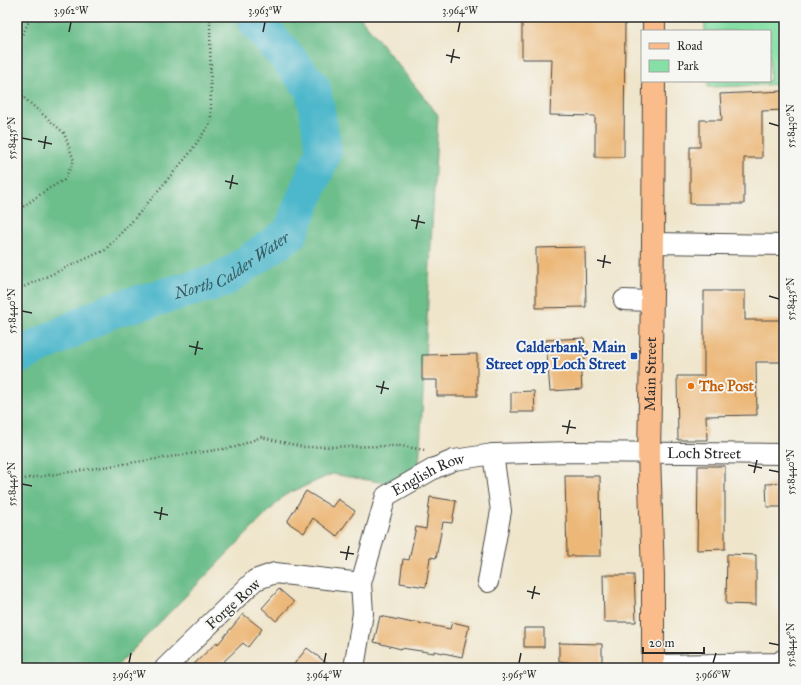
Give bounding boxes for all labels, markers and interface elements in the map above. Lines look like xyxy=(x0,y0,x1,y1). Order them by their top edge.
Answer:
text: 3.962°W xyxy=(54,5,89,17)
text: 3.963°W xyxy=(248,5,282,17)
text: 3.964°W xyxy=(442,5,478,17)
legend xyxy=(641,30,771,82)
text: Road xyxy=(677,39,703,53)
text: Park xyxy=(677,59,699,73)
text: 55.8430°N xyxy=(785,104,797,148)
text: 55.8435°N xyxy=(6,116,18,159)
water label: North Calder Water xyxy=(171,227,294,303)
text: 55.8435°N xyxy=(785,277,797,320)
text: 55.8440°N xyxy=(6,288,18,334)
street label: Main Street xyxy=(641,336,660,412)
place label: Calderbank, Main Street opp Loch Street xyxy=(486,338,627,374)
marker: Calderbank, Main Street opp Loch Street xyxy=(629,351,639,361)
place label: The Post xyxy=(698,377,754,395)
marker: The Post xyxy=(686,381,696,391)
street label: Loch Street xyxy=(667,444,742,463)
text: 55.8440°N xyxy=(785,449,797,495)
street label: English Row xyxy=(389,450,466,500)
text: 55.8445°N xyxy=(6,461,18,506)
street label: Forge Row xyxy=(202,575,264,633)
text: 55.8445°N xyxy=(785,622,797,667)
scale bar xyxy=(643,629,704,655)
text: 20 m xyxy=(649,636,675,650)
text: 3.963°W xyxy=(112,669,146,681)
text: 3.964°W xyxy=(306,669,342,681)
text: 3.965°W xyxy=(502,669,537,681)
text: 3.966°W xyxy=(696,669,731,681)

